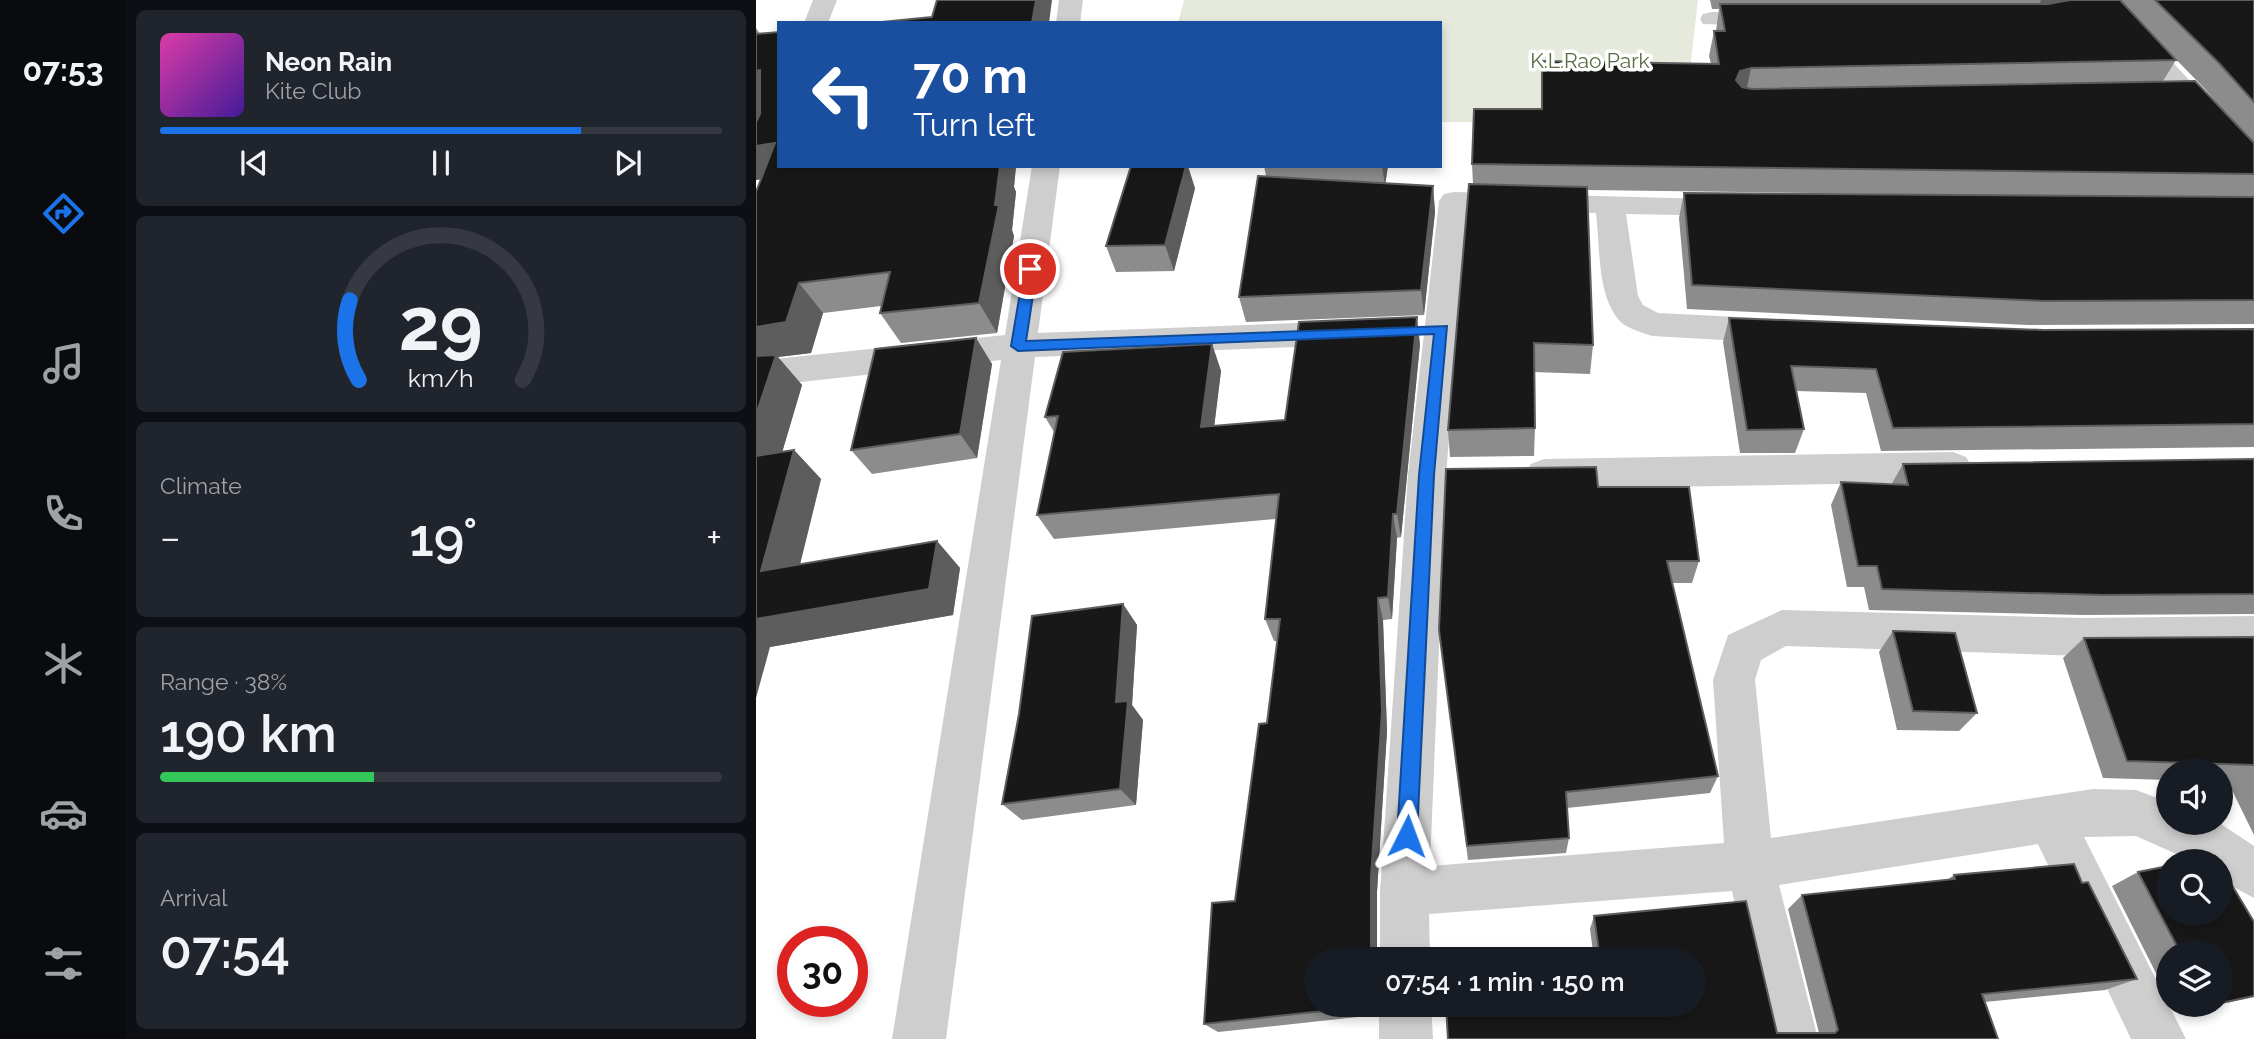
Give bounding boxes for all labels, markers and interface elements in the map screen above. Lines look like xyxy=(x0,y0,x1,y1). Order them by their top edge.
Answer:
text: Neon Rain xyxy=(265,47,392,77)
text: 70 m xyxy=(913,47,1028,104)
park label: K.L.Rao Park xyxy=(1530,48,1650,73)
icon: left xyxy=(798,49,889,140)
text: 07:53 xyxy=(22,51,104,88)
text: Kite Club xyxy=(265,77,362,104)
text: Turn left xyxy=(913,106,1035,143)
icon: previous xyxy=(235,144,273,182)
icon: pause xyxy=(422,144,460,182)
icon: next xyxy=(609,144,647,182)
icon: directions xyxy=(39,189,88,238)
pin xyxy=(1000,239,1060,299)
icon: arrive xyxy=(1011,250,1049,288)
text: 29 xyxy=(399,282,483,367)
icon: music xyxy=(39,339,88,388)
text: km/h xyxy=(408,362,474,392)
text: Climate xyxy=(160,472,242,499)
icon: phone xyxy=(39,489,88,538)
text: 19° xyxy=(409,507,477,568)
text: − xyxy=(160,515,180,560)
text: + xyxy=(706,515,722,560)
icon: climate xyxy=(39,639,88,688)
text: Range · 38% xyxy=(160,668,287,695)
text: 190 km xyxy=(160,703,337,764)
map controls xyxy=(2156,758,2233,1017)
button: sound xyxy=(2156,758,2233,835)
icon: car xyxy=(39,789,88,838)
position arrow xyxy=(1370,799,1444,873)
button: search xyxy=(2156,849,2233,926)
text: Arrival xyxy=(160,884,227,911)
text: 07:54 xyxy=(160,919,290,980)
speed limit sign: 30 xyxy=(777,926,868,1017)
icon: filters xyxy=(39,939,88,988)
button: layers xyxy=(2156,940,2233,1017)
text: 07:54 · 1 min · 150 m xyxy=(1385,967,1625,997)

